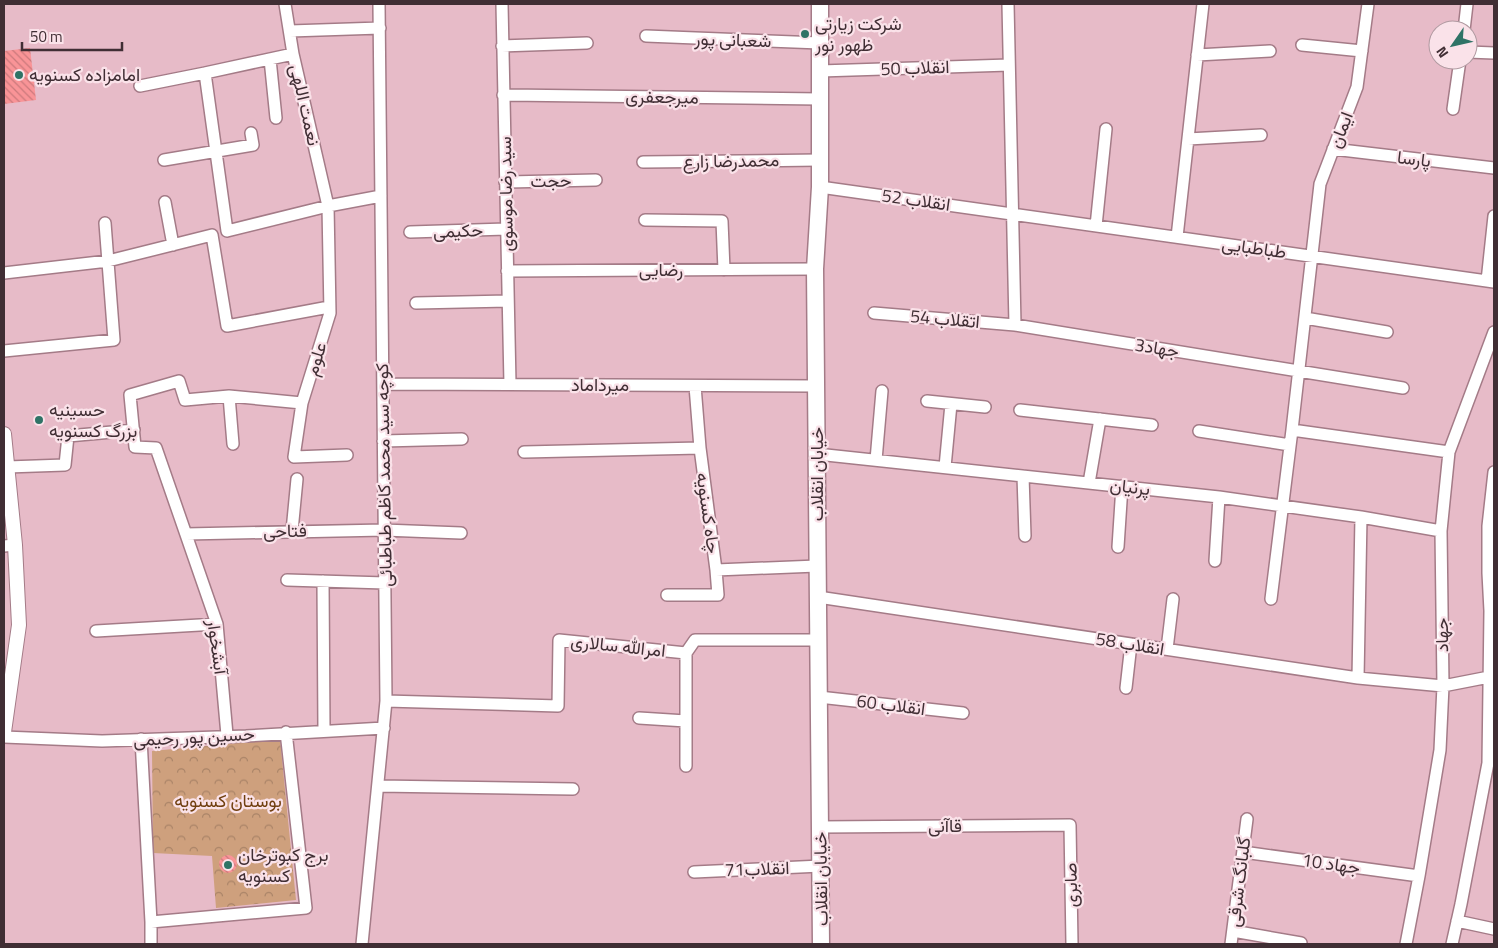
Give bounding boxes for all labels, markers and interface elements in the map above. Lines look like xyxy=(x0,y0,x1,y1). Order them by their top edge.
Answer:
place label: شرکت زیارتی ظهور نور xyxy=(814,10,902,58)
scale bar xyxy=(22,20,122,52)
north arrow xyxy=(1428,20,1478,70)
text: 50 m xyxy=(30,25,63,48)
street label: شعبانی پور xyxy=(693,25,772,54)
marker: شرکت زیارتی ظهور نور xyxy=(799,28,811,40)
text: N xyxy=(1430,43,1453,62)
street label: انقلاب 50 xyxy=(880,53,950,82)
place label: امامزاده کسنویه xyxy=(29,61,140,88)
street label: نعمت اللهی xyxy=(283,61,328,148)
marker: امامزاده کسنویه xyxy=(13,69,25,81)
street label: میرجعفری xyxy=(625,82,699,111)
street label: ایمان xyxy=(1321,108,1360,152)
street label: سید رضا موسوی xyxy=(491,136,520,252)
street label: پارسا xyxy=(1396,143,1433,174)
street label: محمدرضا زارع xyxy=(682,146,780,175)
street label: حجت xyxy=(530,167,572,194)
street label: انقلاب 52 xyxy=(880,181,952,218)
street label: حکیمی xyxy=(433,216,483,245)
street label: طباطبایی xyxy=(1220,230,1288,265)
street label: رضایی xyxy=(639,256,683,283)
street label: اتقلاب 54 xyxy=(909,302,981,335)
street label: جهاد3 xyxy=(1133,331,1181,364)
street label: علوم xyxy=(298,339,333,379)
street label: کوچه سید محمد کاظم طباطبائی xyxy=(368,363,399,587)
street label: میرداماد xyxy=(571,371,629,398)
place label: حسینیه بزرگ کسنویه xyxy=(49,396,137,444)
marker: حسینیه بزرگ کسنویه xyxy=(33,414,45,426)
street label: خیابان انقلاب xyxy=(803,427,830,521)
street label: چاه کسنویه xyxy=(689,471,728,555)
street label: پرنیان xyxy=(1109,471,1152,502)
street label: فتاحی xyxy=(263,517,307,544)
street label: آبشخوار xyxy=(200,617,235,678)
street label: جهاد xyxy=(1428,618,1455,652)
street label: انقلاب 58 xyxy=(1094,625,1166,662)
street label: امرالله سالاری xyxy=(569,627,667,664)
street label: انقلاب 60 xyxy=(855,687,927,722)
street label: حسین پور رحیمی xyxy=(133,720,255,753)
park label: بوستان کسنویه xyxy=(174,787,282,814)
street label: قاآنی xyxy=(928,812,962,839)
street label: خیابان انقلاب xyxy=(806,832,835,926)
street label: گلبانگ شرقی xyxy=(1220,835,1257,929)
place label: برج کبوترخان کسنویه xyxy=(238,841,329,889)
street label: جهاد 10 xyxy=(1300,846,1362,881)
street label: انقلاب71 xyxy=(724,854,790,883)
marker: برج کبوترخان کسنویه xyxy=(222,859,234,871)
street label: صابری xyxy=(1057,862,1084,908)

